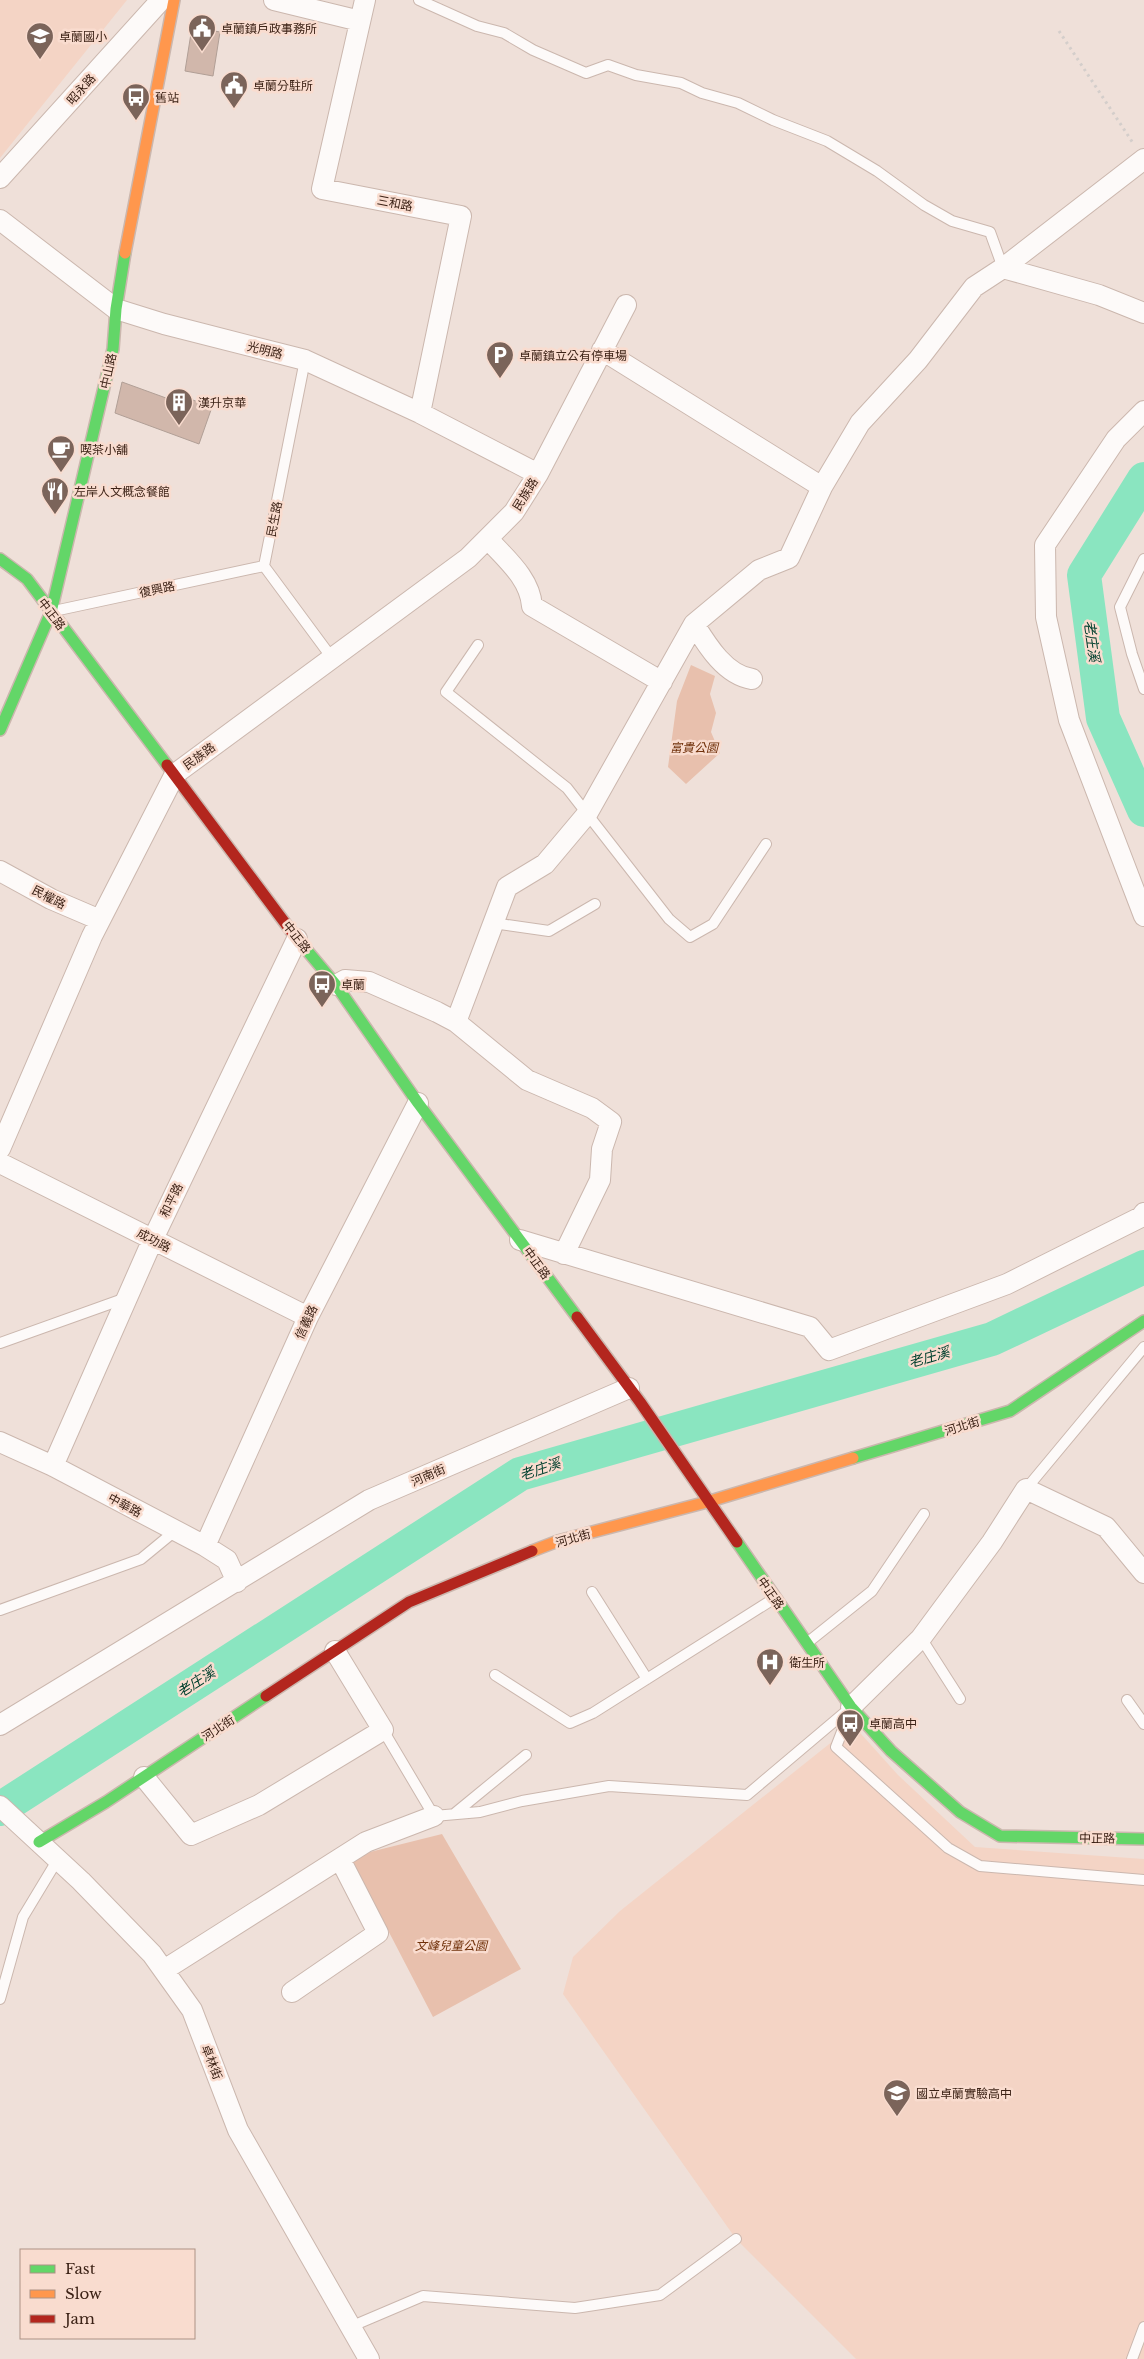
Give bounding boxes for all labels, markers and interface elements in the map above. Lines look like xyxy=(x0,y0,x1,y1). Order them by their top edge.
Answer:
public building icon: 卓蘭鎮戶政事務所 xyxy=(187,13,217,52)
school or university icon: 卓蘭國小 xyxy=(25,21,55,60)
place label: 卓蘭鎮戶政事務所 xyxy=(221,21,317,36)
place label: 卓蘭國小 xyxy=(59,29,107,44)
public building icon: 卓蘭分駐所 xyxy=(219,70,249,109)
street label: 昭永路 xyxy=(63,71,99,107)
place label: 卓蘭分駐所 xyxy=(253,78,313,93)
bus stop icon: 舊站 xyxy=(121,82,151,121)
place label: 舊站 xyxy=(155,90,179,105)
street label: 三和路 xyxy=(376,192,414,214)
street label: 光明路 xyxy=(246,338,284,362)
parking icon: 卓蘭鎮立公有停車場 xyxy=(485,340,515,379)
place label: 卓蘭鎮立公有停車場 xyxy=(519,348,627,363)
street label: 中山路 xyxy=(97,352,119,390)
building icon: 漢升京華 xyxy=(164,387,194,426)
place label: 漢升京華 xyxy=(198,395,246,410)
cafe icon: 喫茶小舖 xyxy=(46,434,76,473)
place label: 喫茶小舖 xyxy=(80,442,128,457)
street label: 民族路 xyxy=(509,475,541,513)
restaurant icon: 左岸人文概念餐館 xyxy=(40,476,70,515)
place label: 左岸人文概念餐館 xyxy=(74,484,170,499)
street label: 民生路 xyxy=(263,500,285,538)
street label: 復興路 xyxy=(138,578,176,600)
street label: 中正路 xyxy=(35,595,69,633)
water label: 老庄溪 xyxy=(1080,619,1104,665)
street label: 民族路 xyxy=(180,739,218,773)
park label: 富貴公園 xyxy=(670,740,720,755)
street label: 民權路 xyxy=(30,882,68,912)
street label: 中正路 xyxy=(280,918,314,956)
bus stop icon: 卓蘭 xyxy=(307,969,337,1008)
place label: 卓蘭 xyxy=(341,977,365,992)
street label: 和平路 xyxy=(156,1181,186,1219)
street label: 成功路 xyxy=(135,1225,173,1255)
street label: 中正路 xyxy=(520,1244,554,1282)
street label: 信義路 xyxy=(292,1303,320,1341)
water label: 老庄溪 xyxy=(906,1342,954,1371)
street label: 河北街 xyxy=(943,1414,981,1438)
water label: 老庄溪 xyxy=(517,1453,565,1484)
street label: 河南街 xyxy=(408,1461,448,1489)
street label: 中華路 xyxy=(106,1490,144,1520)
street label: 河北街 xyxy=(554,1526,592,1550)
street label: 中正路 xyxy=(755,1574,787,1612)
hospital icon: 衛生所 xyxy=(755,1647,785,1686)
place label: 衛生所 xyxy=(789,1655,825,1670)
water label: 老庄溪 xyxy=(173,1662,220,1701)
bus stop icon: 卓蘭高中 xyxy=(835,1708,865,1747)
street label: 河北街 xyxy=(199,1712,237,1744)
place label: 卓蘭高中 xyxy=(869,1716,917,1731)
street label: 中正路 xyxy=(1079,1830,1115,1846)
park label: 文峰兒童公園 xyxy=(415,1938,489,1953)
street label: 卓林街 xyxy=(199,2043,225,2081)
school or university icon: 國立卓蘭實驗高中 xyxy=(882,2078,912,2117)
place label: 國立卓蘭實驗高中 xyxy=(916,2086,1012,2101)
legend xyxy=(20,2249,195,2339)
text: Fast xyxy=(65,2259,96,2278)
text: Slow xyxy=(65,2284,102,2303)
text: Jam xyxy=(63,2309,95,2328)

